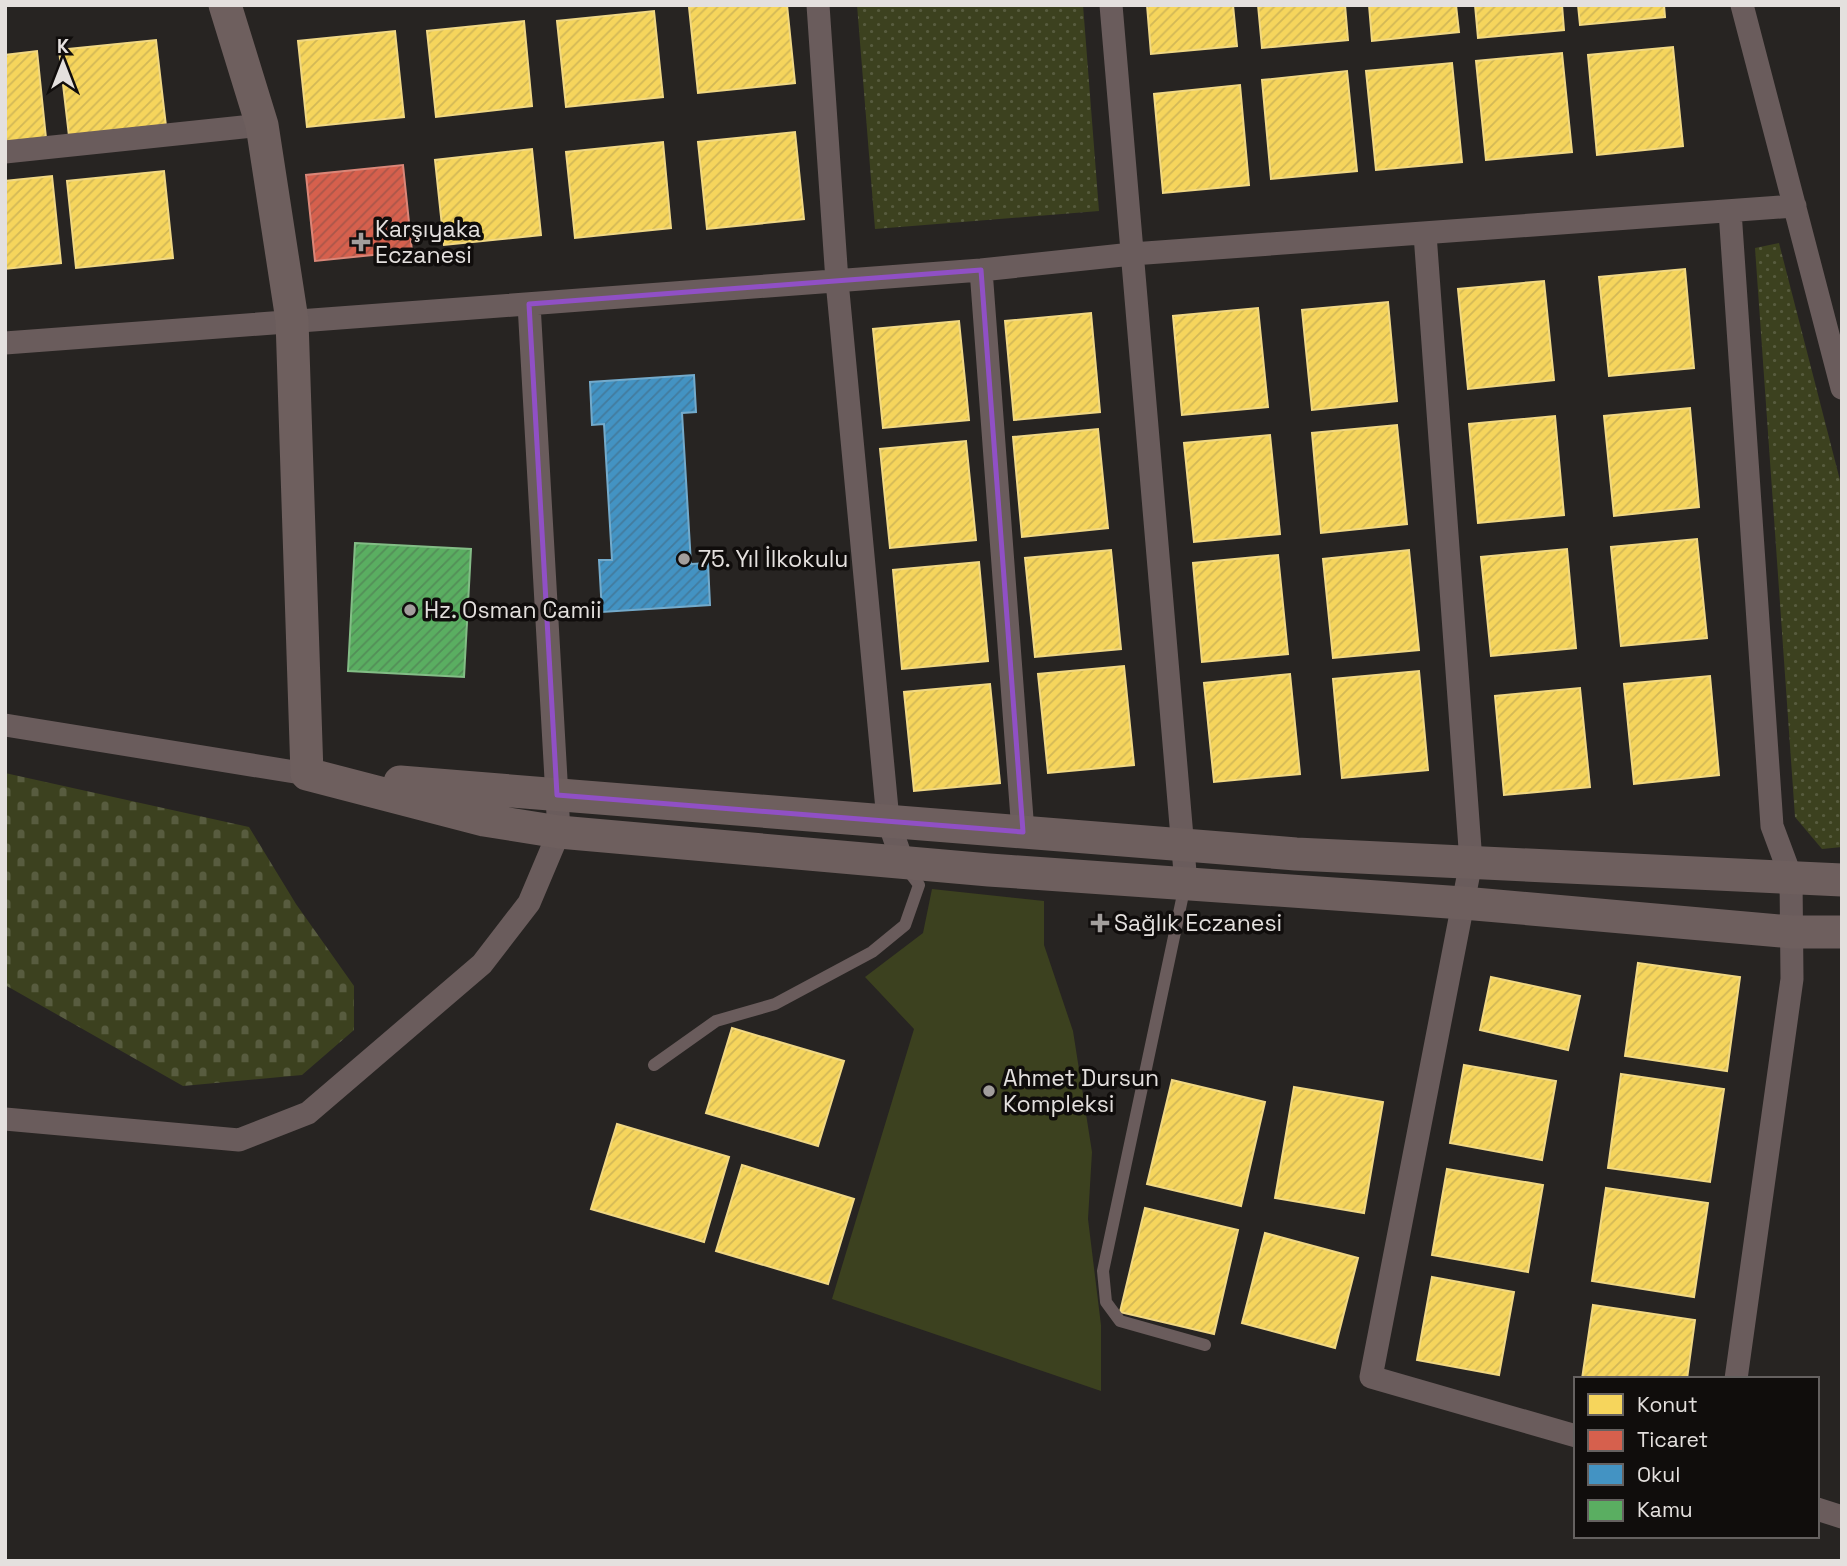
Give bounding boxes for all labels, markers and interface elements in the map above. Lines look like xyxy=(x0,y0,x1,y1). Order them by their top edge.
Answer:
north arrow xyxy=(28,28,98,98)
text: K xyxy=(57,34,69,59)
place label: Karşıyaka Eczanesi xyxy=(375,214,481,270)
marker: Karşıyaka Eczanesi xyxy=(353,234,369,250)
place label: 75. Yıl İlkokulu xyxy=(698,544,848,574)
marker: 75. Yıl İlkokulu xyxy=(676,551,692,567)
place label: Hz. Osman Camii xyxy=(424,595,602,625)
marker: Hz. Osman Camii xyxy=(402,602,418,618)
place label: Sağlık Eczanesi xyxy=(1114,908,1282,938)
marker: Sağlık Eczanesi xyxy=(1092,915,1108,931)
place label: Ahmet Dursun Kompleksi xyxy=(1003,1063,1159,1119)
marker: Ahmet Dursun Kompleksi xyxy=(981,1083,997,1099)
legend xyxy=(1574,1377,1819,1538)
text: Konut xyxy=(1637,1391,1698,1418)
text: Ticaret xyxy=(1637,1426,1708,1453)
text: Okul xyxy=(1637,1461,1680,1488)
text: Kamu xyxy=(1637,1496,1693,1523)

